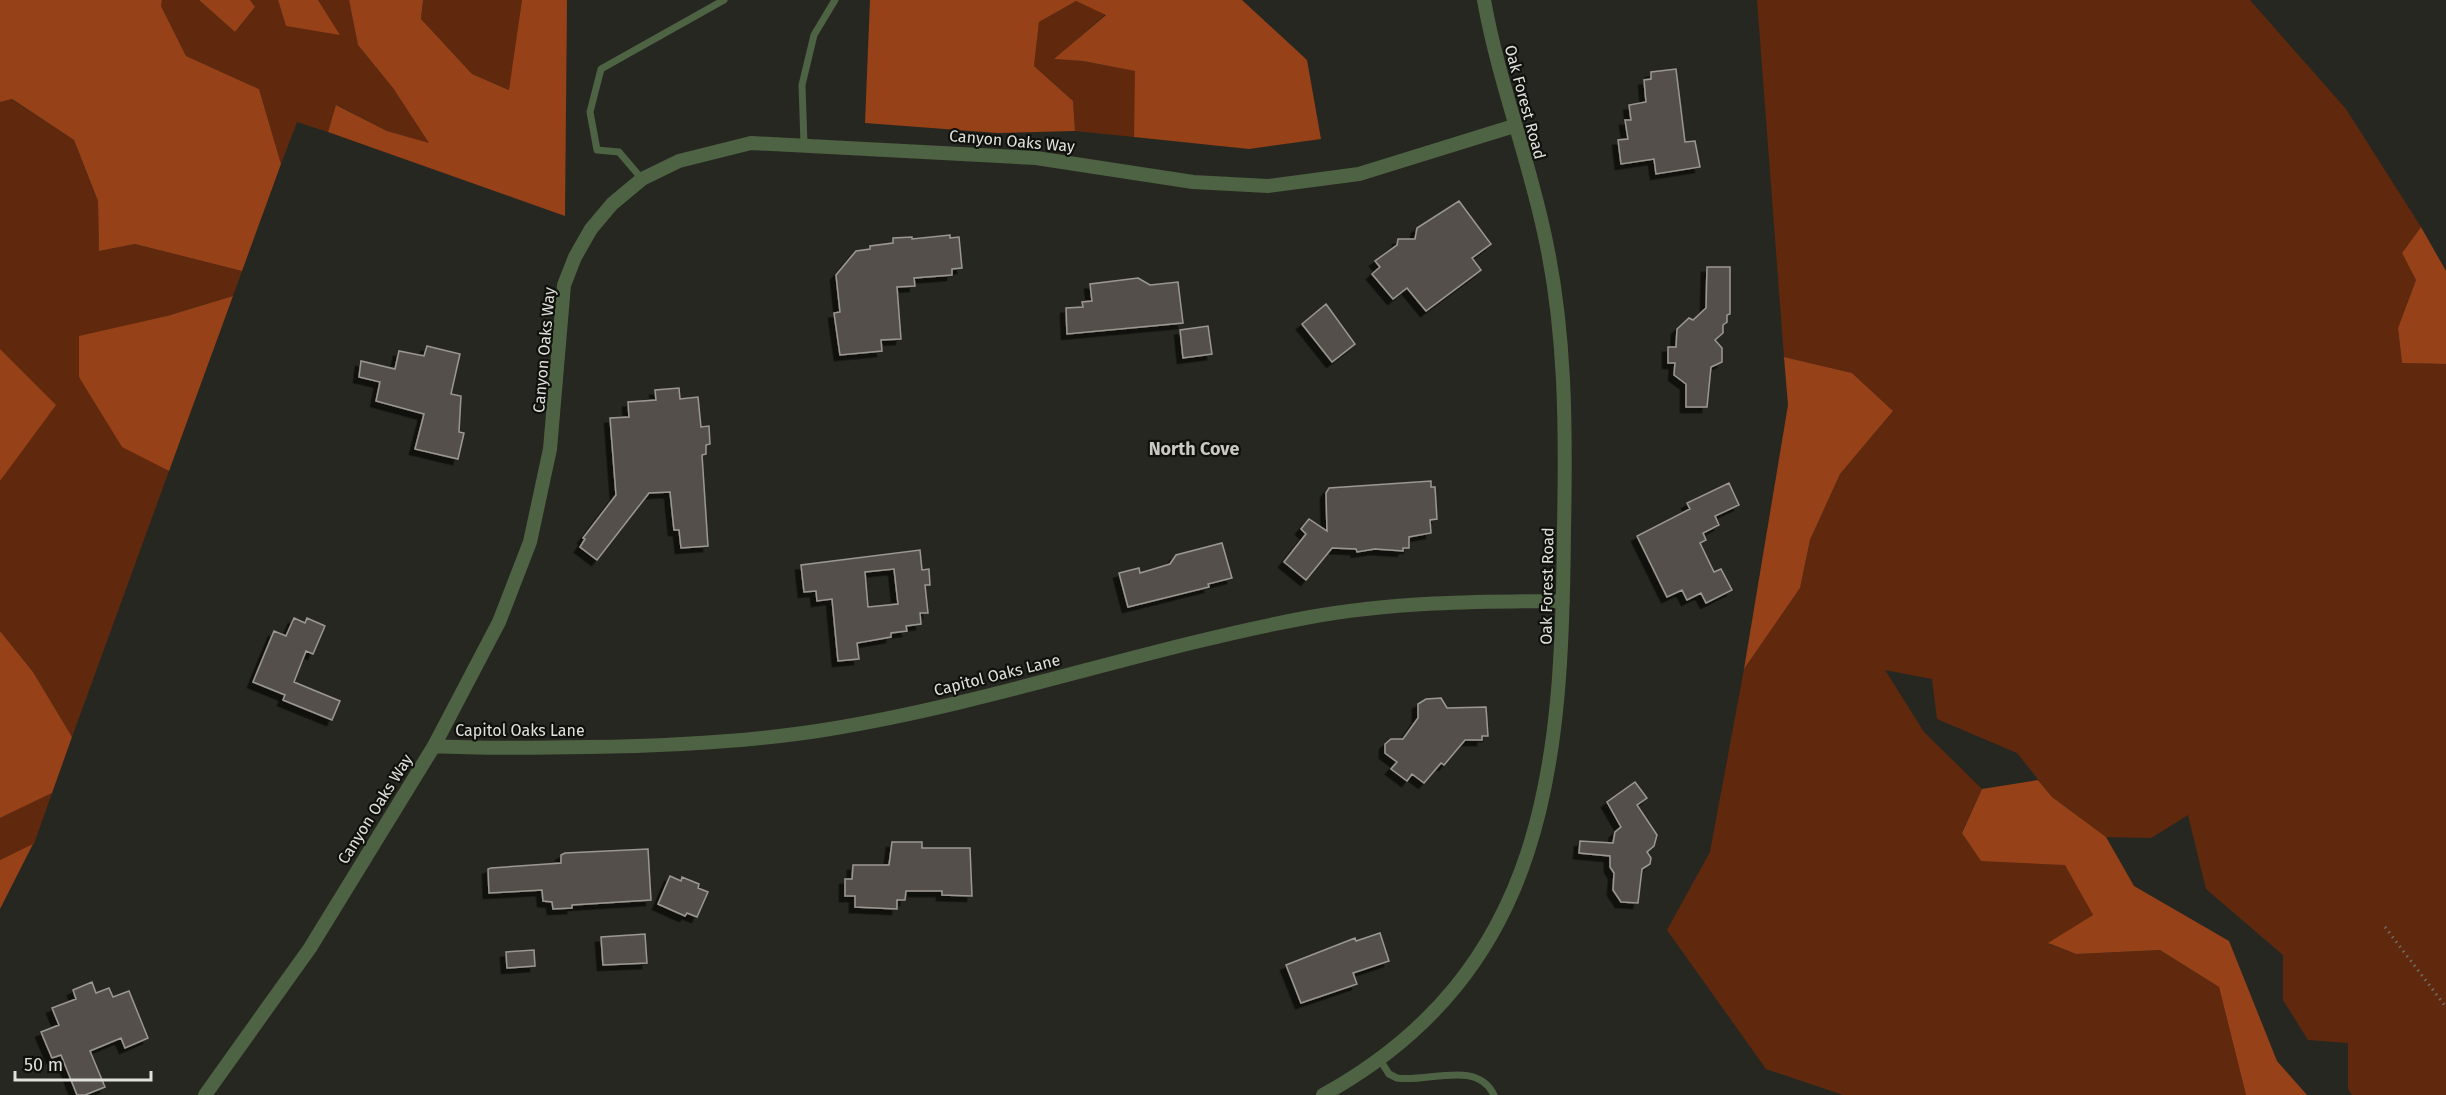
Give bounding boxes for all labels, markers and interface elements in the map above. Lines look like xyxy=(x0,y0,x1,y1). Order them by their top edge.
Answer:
street label: Oak Forest Road xyxy=(1501,43,1549,161)
street label: Canyon Oaks Way xyxy=(948,126,1076,156)
street label: Canyon Oaks Way xyxy=(529,286,559,414)
district label: North Cove xyxy=(1149,438,1239,460)
street label: Oak Forest Road xyxy=(1536,527,1558,645)
street label: Capitol Oaks Lane xyxy=(932,650,1062,700)
street label: Capitol Oaks Lane xyxy=(455,721,585,740)
street label: Canyon Oaks Way xyxy=(334,750,417,867)
scale bar xyxy=(15,1044,152,1082)
text: 50 m xyxy=(24,1054,63,1076)

